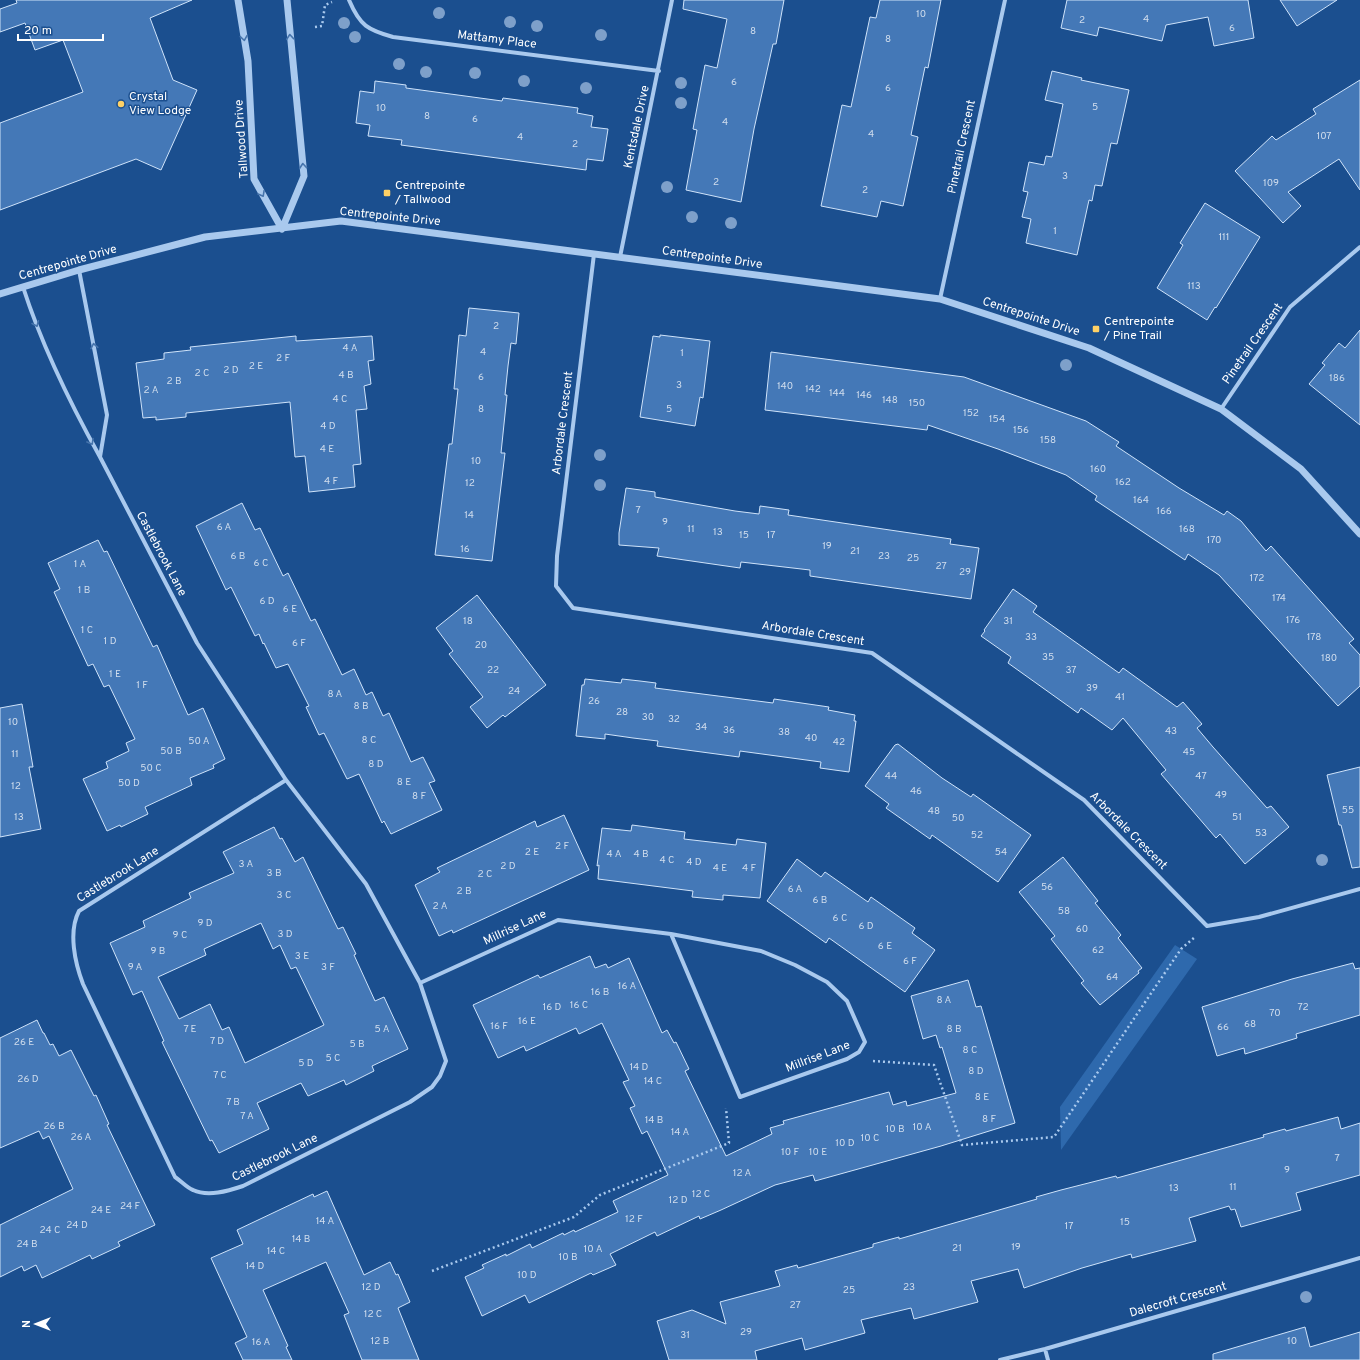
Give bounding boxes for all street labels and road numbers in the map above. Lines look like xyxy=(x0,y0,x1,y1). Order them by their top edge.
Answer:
street label: Mattamy Place xyxy=(456,27,538,53)
street label: Kentsdale Drive xyxy=(620,84,654,170)
street label: Tallwood Drive xyxy=(231,99,253,179)
street label: Pinetrail Crescent xyxy=(944,99,980,195)
street label: Centrepointe Drive xyxy=(339,204,441,230)
street label: Centrepointe Drive xyxy=(17,241,119,285)
street label: Centrepointe Drive xyxy=(661,243,763,273)
street label: Centrepointe Drive xyxy=(980,294,1082,340)
street label: Pinetrail Crescent xyxy=(1219,300,1287,388)
street label: Arbordale Crescent xyxy=(549,370,577,476)
street label: Castlebrook Lane xyxy=(132,509,190,599)
street label: Arbordale Crescent xyxy=(760,618,866,650)
street label: Arbordale Crescent xyxy=(1086,789,1170,873)
street label: Castlebrook Lane xyxy=(74,843,162,907)
street label: Millrise Lane xyxy=(481,906,549,950)
street label: Millrise Lane xyxy=(783,1037,853,1077)
street label: Castlebrook Lane xyxy=(229,1130,321,1186)
street label: Dalecroft Crescent xyxy=(1128,1278,1228,1322)

